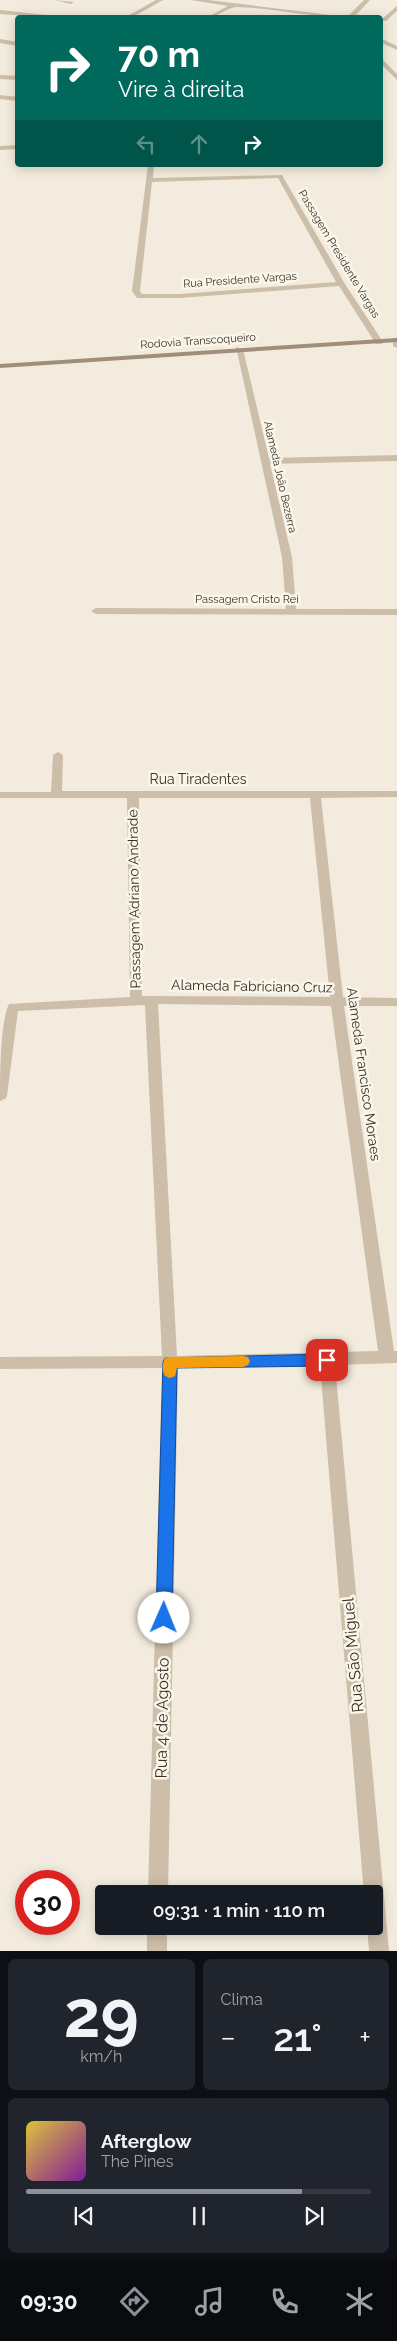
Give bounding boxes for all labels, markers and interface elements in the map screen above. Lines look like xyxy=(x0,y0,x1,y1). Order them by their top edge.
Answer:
text: 70 m xyxy=(118,34,200,75)
icon: right xyxy=(35,35,100,100)
text: Vire à direita xyxy=(118,76,244,102)
icon: left xyxy=(132,130,160,158)
icon: ahead xyxy=(185,130,213,158)
icon: right xyxy=(238,130,266,158)
street label: Passagem Presidente Vargas xyxy=(296,188,382,320)
street label: Rua Presidente Vargas xyxy=(183,270,297,290)
street label: Rodovia Transcoqueiro xyxy=(140,330,257,352)
street label: Alameda João Bezerra xyxy=(261,420,299,534)
street label: Passagem Cristo Rei xyxy=(195,593,299,606)
street label: Rua Tiradentes xyxy=(150,771,247,787)
street label: Passagem Adriano Andrade xyxy=(124,809,144,989)
street label: Alameda Fabriciano Cruz xyxy=(171,977,333,995)
street label: Alameda Francisco Moraes xyxy=(344,986,384,1162)
pin xyxy=(306,1339,348,1381)
icon: arrive xyxy=(313,1346,341,1374)
position arrow xyxy=(137,1591,189,1643)
street label: Rua São Miguel xyxy=(338,1596,367,1713)
street label: Rua 4 de Agosto xyxy=(151,1657,173,1779)
speed limit sign: 30 xyxy=(15,1870,80,1935)
text: 09:31 · 1 min · 110 m xyxy=(153,1899,325,1921)
text: 29 xyxy=(64,1976,139,2052)
text: Clima xyxy=(221,1990,263,2009)
text: 21° xyxy=(273,2015,322,2060)
text: − xyxy=(221,2021,236,2054)
text: + xyxy=(359,2021,371,2054)
text: km/h xyxy=(80,2047,122,2066)
text: Afterglow xyxy=(101,2130,191,2152)
text: The Pines xyxy=(101,2152,173,2171)
icon: previous xyxy=(70,2202,98,2230)
icon: pause xyxy=(185,2202,213,2230)
icon: next xyxy=(300,2202,328,2230)
icon: directions xyxy=(117,2284,152,2319)
icon: music xyxy=(192,2284,227,2319)
icon: phone xyxy=(267,2284,302,2319)
icon: climate xyxy=(342,2284,377,2319)
text: 09:30 xyxy=(20,2288,78,2314)

